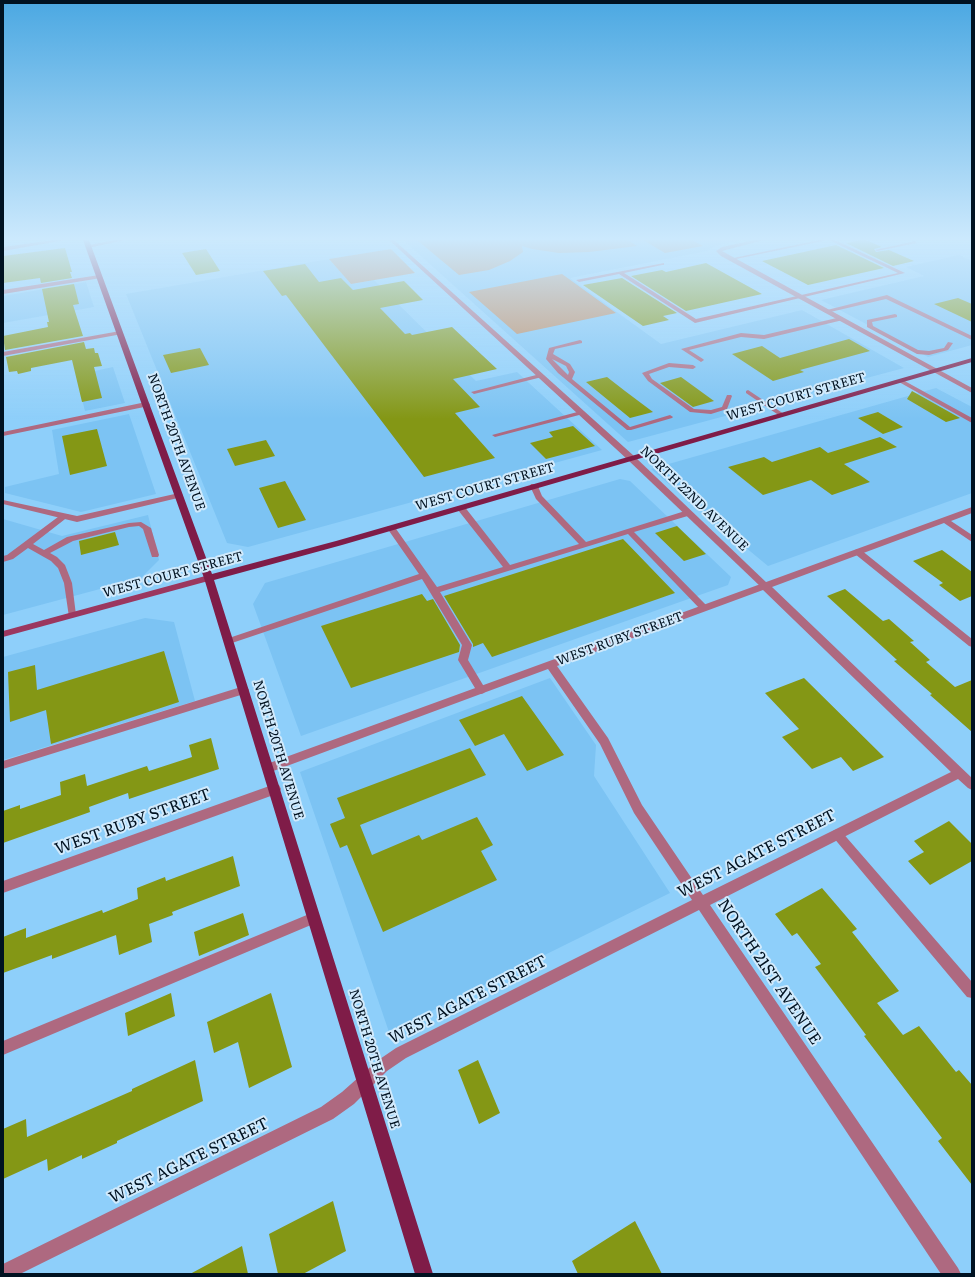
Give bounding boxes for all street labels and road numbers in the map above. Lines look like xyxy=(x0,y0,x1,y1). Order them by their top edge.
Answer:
street label: WEST COURT STREET xyxy=(724,370,868,424)
street label: NORTH 20TH AVENUE xyxy=(144,371,208,513)
street label: NORTH 22ND AVENUE xyxy=(637,443,751,555)
street label: WEST COURT STREET xyxy=(413,460,557,514)
street label: WEST COURT STREET xyxy=(101,549,245,601)
street label: WEST RUBY STREET xyxy=(555,609,685,669)
street label: NORTH 20TH AVENUE xyxy=(249,678,307,822)
street label: WEST RUBY STREET xyxy=(52,785,214,859)
street label: WEST AGATE STREET xyxy=(675,806,839,902)
street label: NORTH 21ST AVENUE xyxy=(713,896,825,1048)
street label: WEST AGATE STREET xyxy=(386,952,550,1048)
street label: NORTH 20TH AVENUE xyxy=(345,987,403,1131)
street label: WEST AGATE STREET xyxy=(106,1114,272,1208)

